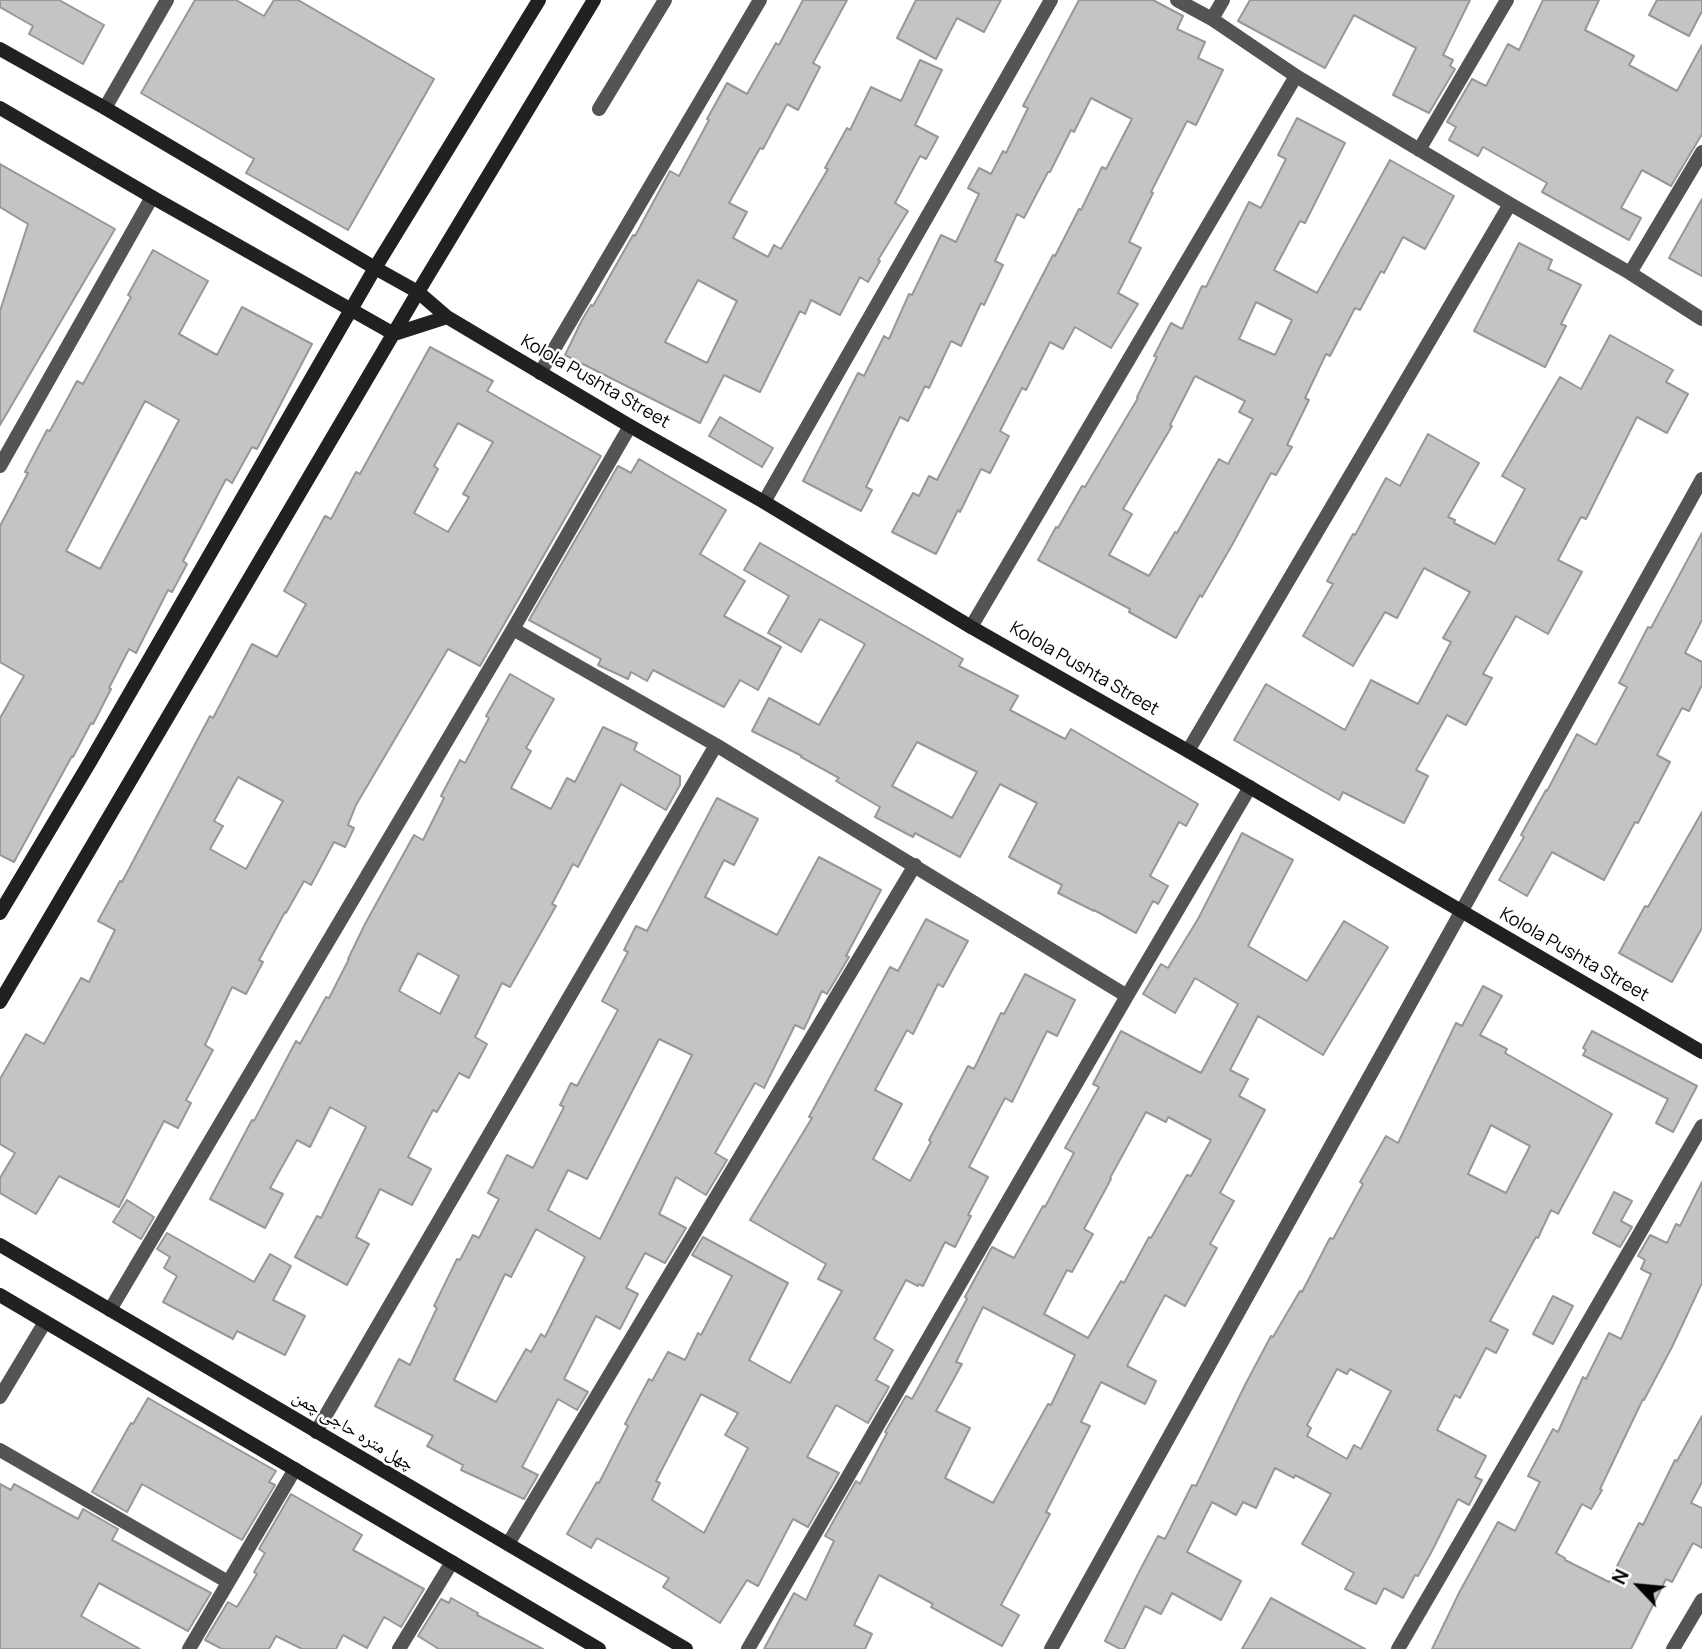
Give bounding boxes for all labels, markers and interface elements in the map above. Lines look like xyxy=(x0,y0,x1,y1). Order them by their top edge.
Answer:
street label: Kolola Pushta Street xyxy=(517,330,673,434)
street label: Kolola Pushta Street xyxy=(1006,617,1162,721)
street label: Kolola Pushta Street xyxy=(1496,903,1652,1007)
street label: چهل متره حاجی چمن xyxy=(288,1386,418,1476)
north arrow xyxy=(1604,1551,1674,1621)
text: N xyxy=(1605,1565,1635,1589)

